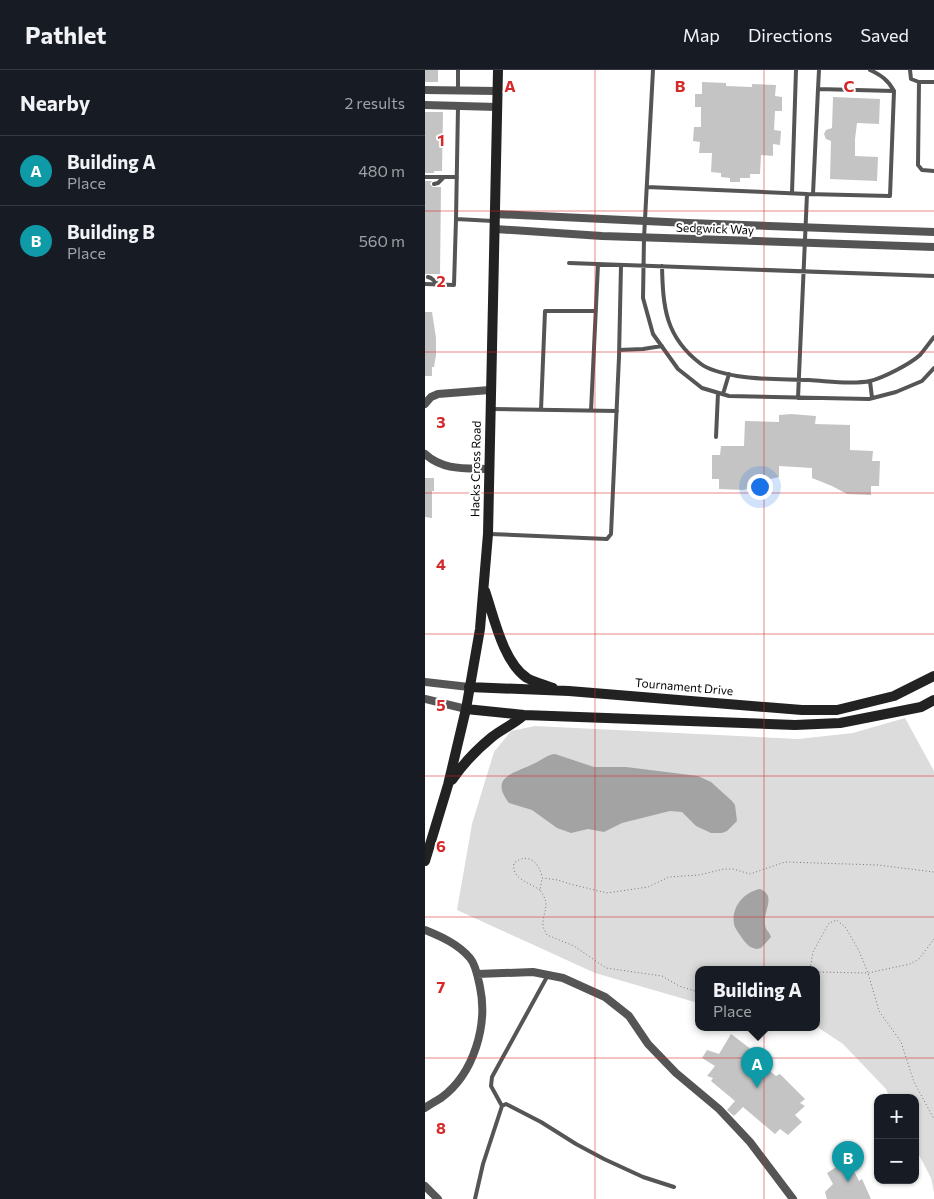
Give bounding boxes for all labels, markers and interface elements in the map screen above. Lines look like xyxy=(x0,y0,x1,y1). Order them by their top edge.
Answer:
text: Pathlet xyxy=(25,20,106,49)
text: Map xyxy=(683,24,720,46)
text: Directions xyxy=(748,24,832,46)
text: Saved xyxy=(860,24,909,46)
text: A xyxy=(504,76,516,95)
text: B xyxy=(675,76,686,95)
text: C xyxy=(844,76,855,95)
text: Nearby xyxy=(20,90,90,115)
text: 2 results xyxy=(344,93,405,112)
text: 1 xyxy=(437,130,445,149)
text: Building A xyxy=(67,150,156,173)
text: A xyxy=(30,161,42,180)
text: 480 m xyxy=(358,161,405,180)
text: Place xyxy=(67,173,106,192)
text: Building B xyxy=(67,220,155,243)
street label: Sedgwick Way xyxy=(676,220,754,236)
text: B xyxy=(31,231,41,250)
text: 560 m xyxy=(359,231,405,250)
text: Place xyxy=(67,243,106,262)
text: 2 xyxy=(436,271,446,290)
text: 3 xyxy=(436,412,446,431)
street label: Hacks Cross Road xyxy=(467,421,483,517)
your location xyxy=(747,474,773,500)
text: 4 xyxy=(436,554,446,573)
street label: Tournament Drive xyxy=(634,675,734,697)
text: 5 xyxy=(436,695,446,714)
text: 6 xyxy=(436,836,446,855)
popup xyxy=(695,966,820,1031)
text: 7 xyxy=(437,977,446,996)
text: Building A xyxy=(713,978,802,1001)
text: Place xyxy=(713,1001,752,1020)
pin: A xyxy=(741,1047,773,1088)
map controls xyxy=(874,1094,919,1184)
button: + xyxy=(874,1094,919,1139)
text: 8 xyxy=(436,1118,446,1137)
button: − xyxy=(874,1139,919,1184)
pin: B xyxy=(832,1141,864,1182)

